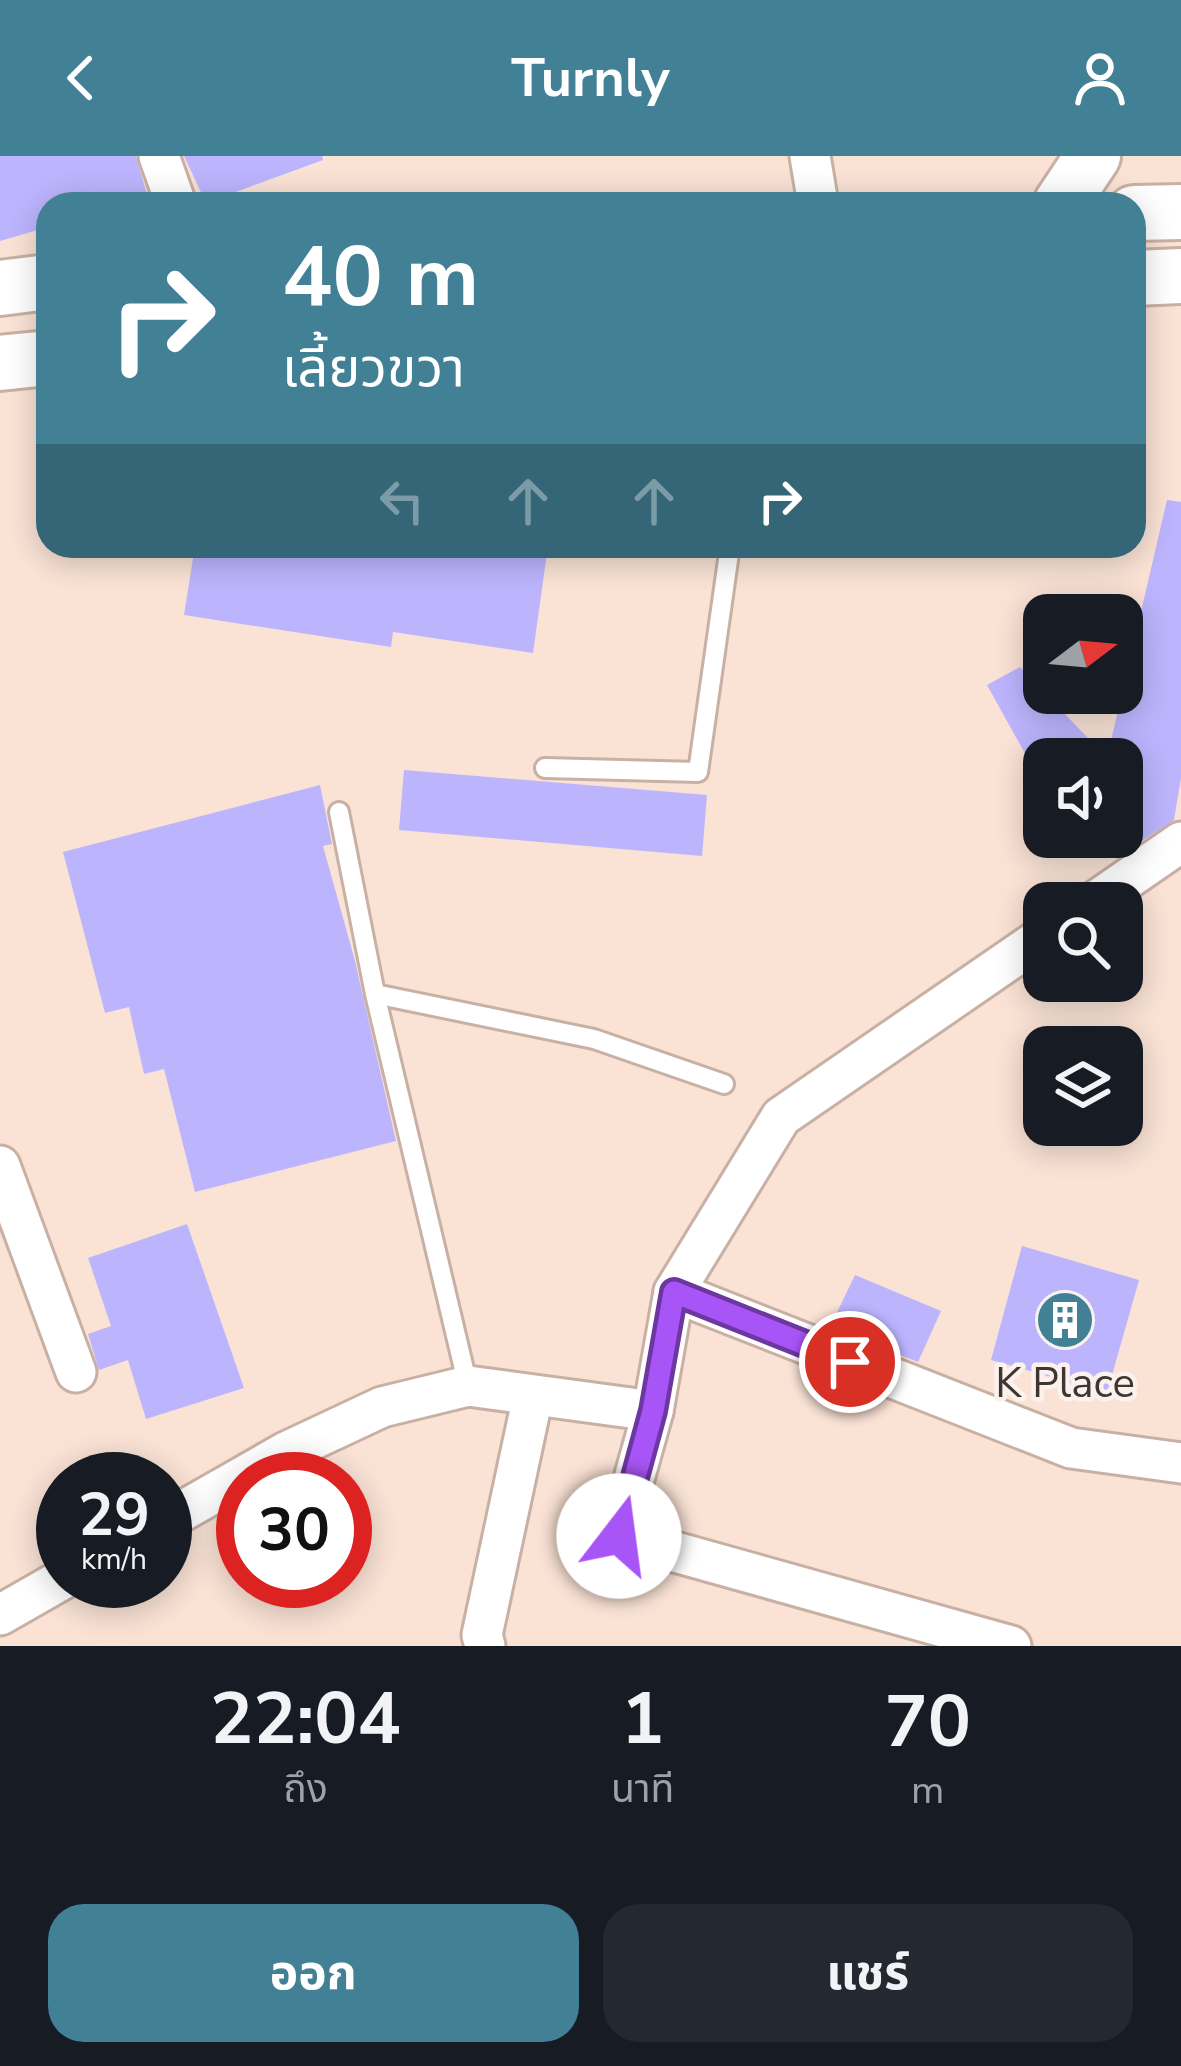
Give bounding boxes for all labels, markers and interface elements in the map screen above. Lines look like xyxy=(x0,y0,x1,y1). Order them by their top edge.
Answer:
text: Turnly xyxy=(511,41,670,115)
icon: back xyxy=(48,45,114,111)
icon: person xyxy=(1067,45,1133,111)
text: 40 m xyxy=(282,220,479,335)
icon: right xyxy=(84,240,240,396)
text: เลี้ยวขวา xyxy=(282,331,465,405)
icon: left xyxy=(369,468,435,534)
icon: ahead xyxy=(495,468,561,534)
icon: ahead xyxy=(621,468,687,534)
icon: right xyxy=(747,468,813,534)
north arrow xyxy=(1023,594,1143,714)
map controls xyxy=(1023,594,1143,1146)
button: sound xyxy=(1023,738,1143,858)
button: search xyxy=(1023,882,1143,1002)
button: layers xyxy=(1023,1026,1143,1146)
building icon: K Place xyxy=(1034,1289,1096,1351)
pin xyxy=(799,1311,901,1413)
icon: arrive xyxy=(817,1329,883,1395)
place label: K Place xyxy=(995,1355,1135,1412)
speed limit sign: 30 xyxy=(216,1452,372,1608)
position arrow xyxy=(556,1473,682,1599)
text: 29 xyxy=(78,1474,150,1556)
text: km/h xyxy=(81,1539,147,1580)
text: 22:04 xyxy=(210,1670,401,1768)
text: 1 xyxy=(621,1670,664,1768)
text: 70 xyxy=(884,1673,971,1771)
text: ถึง xyxy=(283,1763,328,1816)
text: นาที xyxy=(611,1763,674,1816)
text: m xyxy=(911,1764,944,1817)
button: ออก xyxy=(48,1904,579,2042)
button: แชร์ xyxy=(603,1904,1133,2042)

